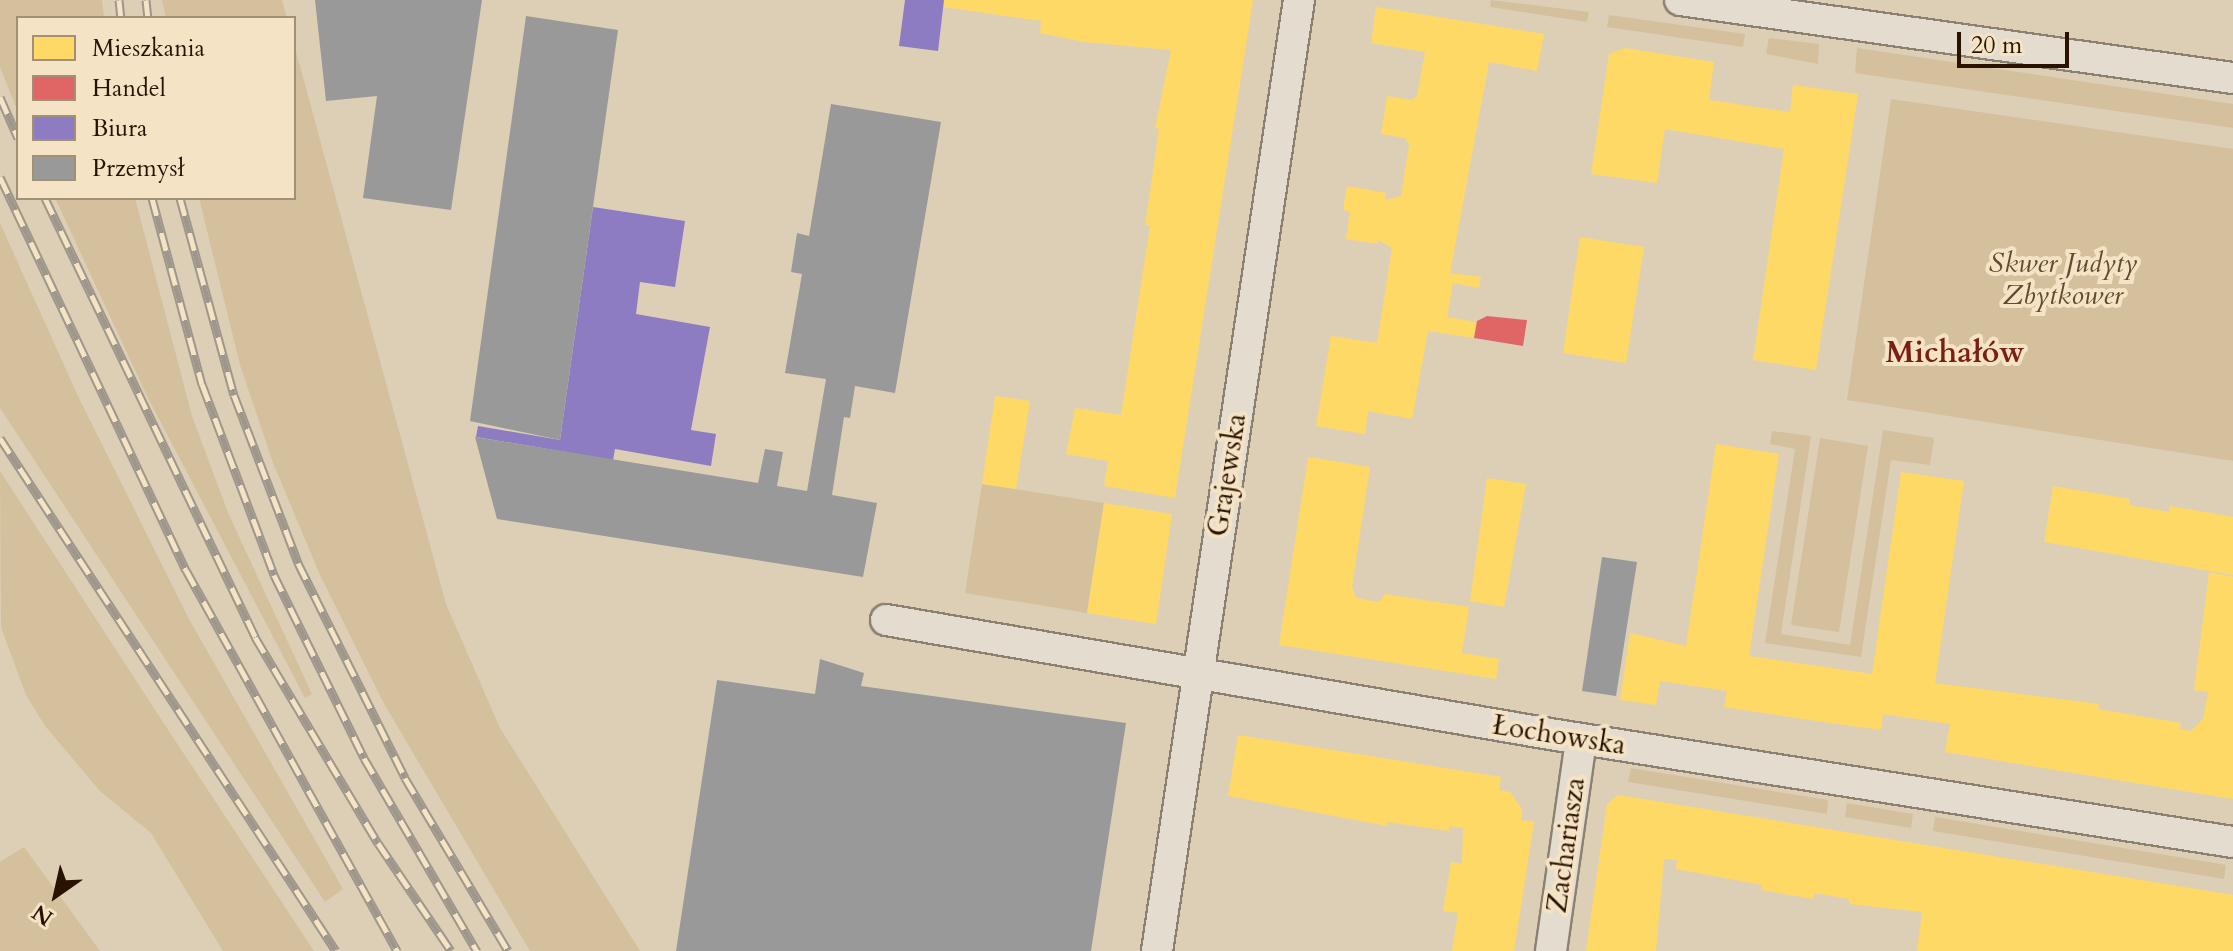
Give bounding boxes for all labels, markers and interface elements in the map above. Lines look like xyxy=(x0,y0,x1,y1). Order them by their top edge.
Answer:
legend xyxy=(16,16,296,200)
scale bar xyxy=(1961,16,2073,66)
text: 20 m xyxy=(1971,29,2022,62)
text: Mieszkania xyxy=(92,32,205,65)
text: Handel xyxy=(92,72,166,105)
text: Biura xyxy=(92,112,147,145)
text: Przemysł xyxy=(92,152,184,185)
park label: Skwer Judyty Zbytkower xyxy=(1989,246,2137,312)
district label: Michałów xyxy=(1885,335,2025,371)
street label: Grajewska xyxy=(1201,411,1253,539)
street label: Łochowska xyxy=(1490,708,1628,762)
street label: Zachariasza xyxy=(1540,775,1592,915)
north arrow xyxy=(16,855,96,935)
text: N xyxy=(26,897,59,933)

